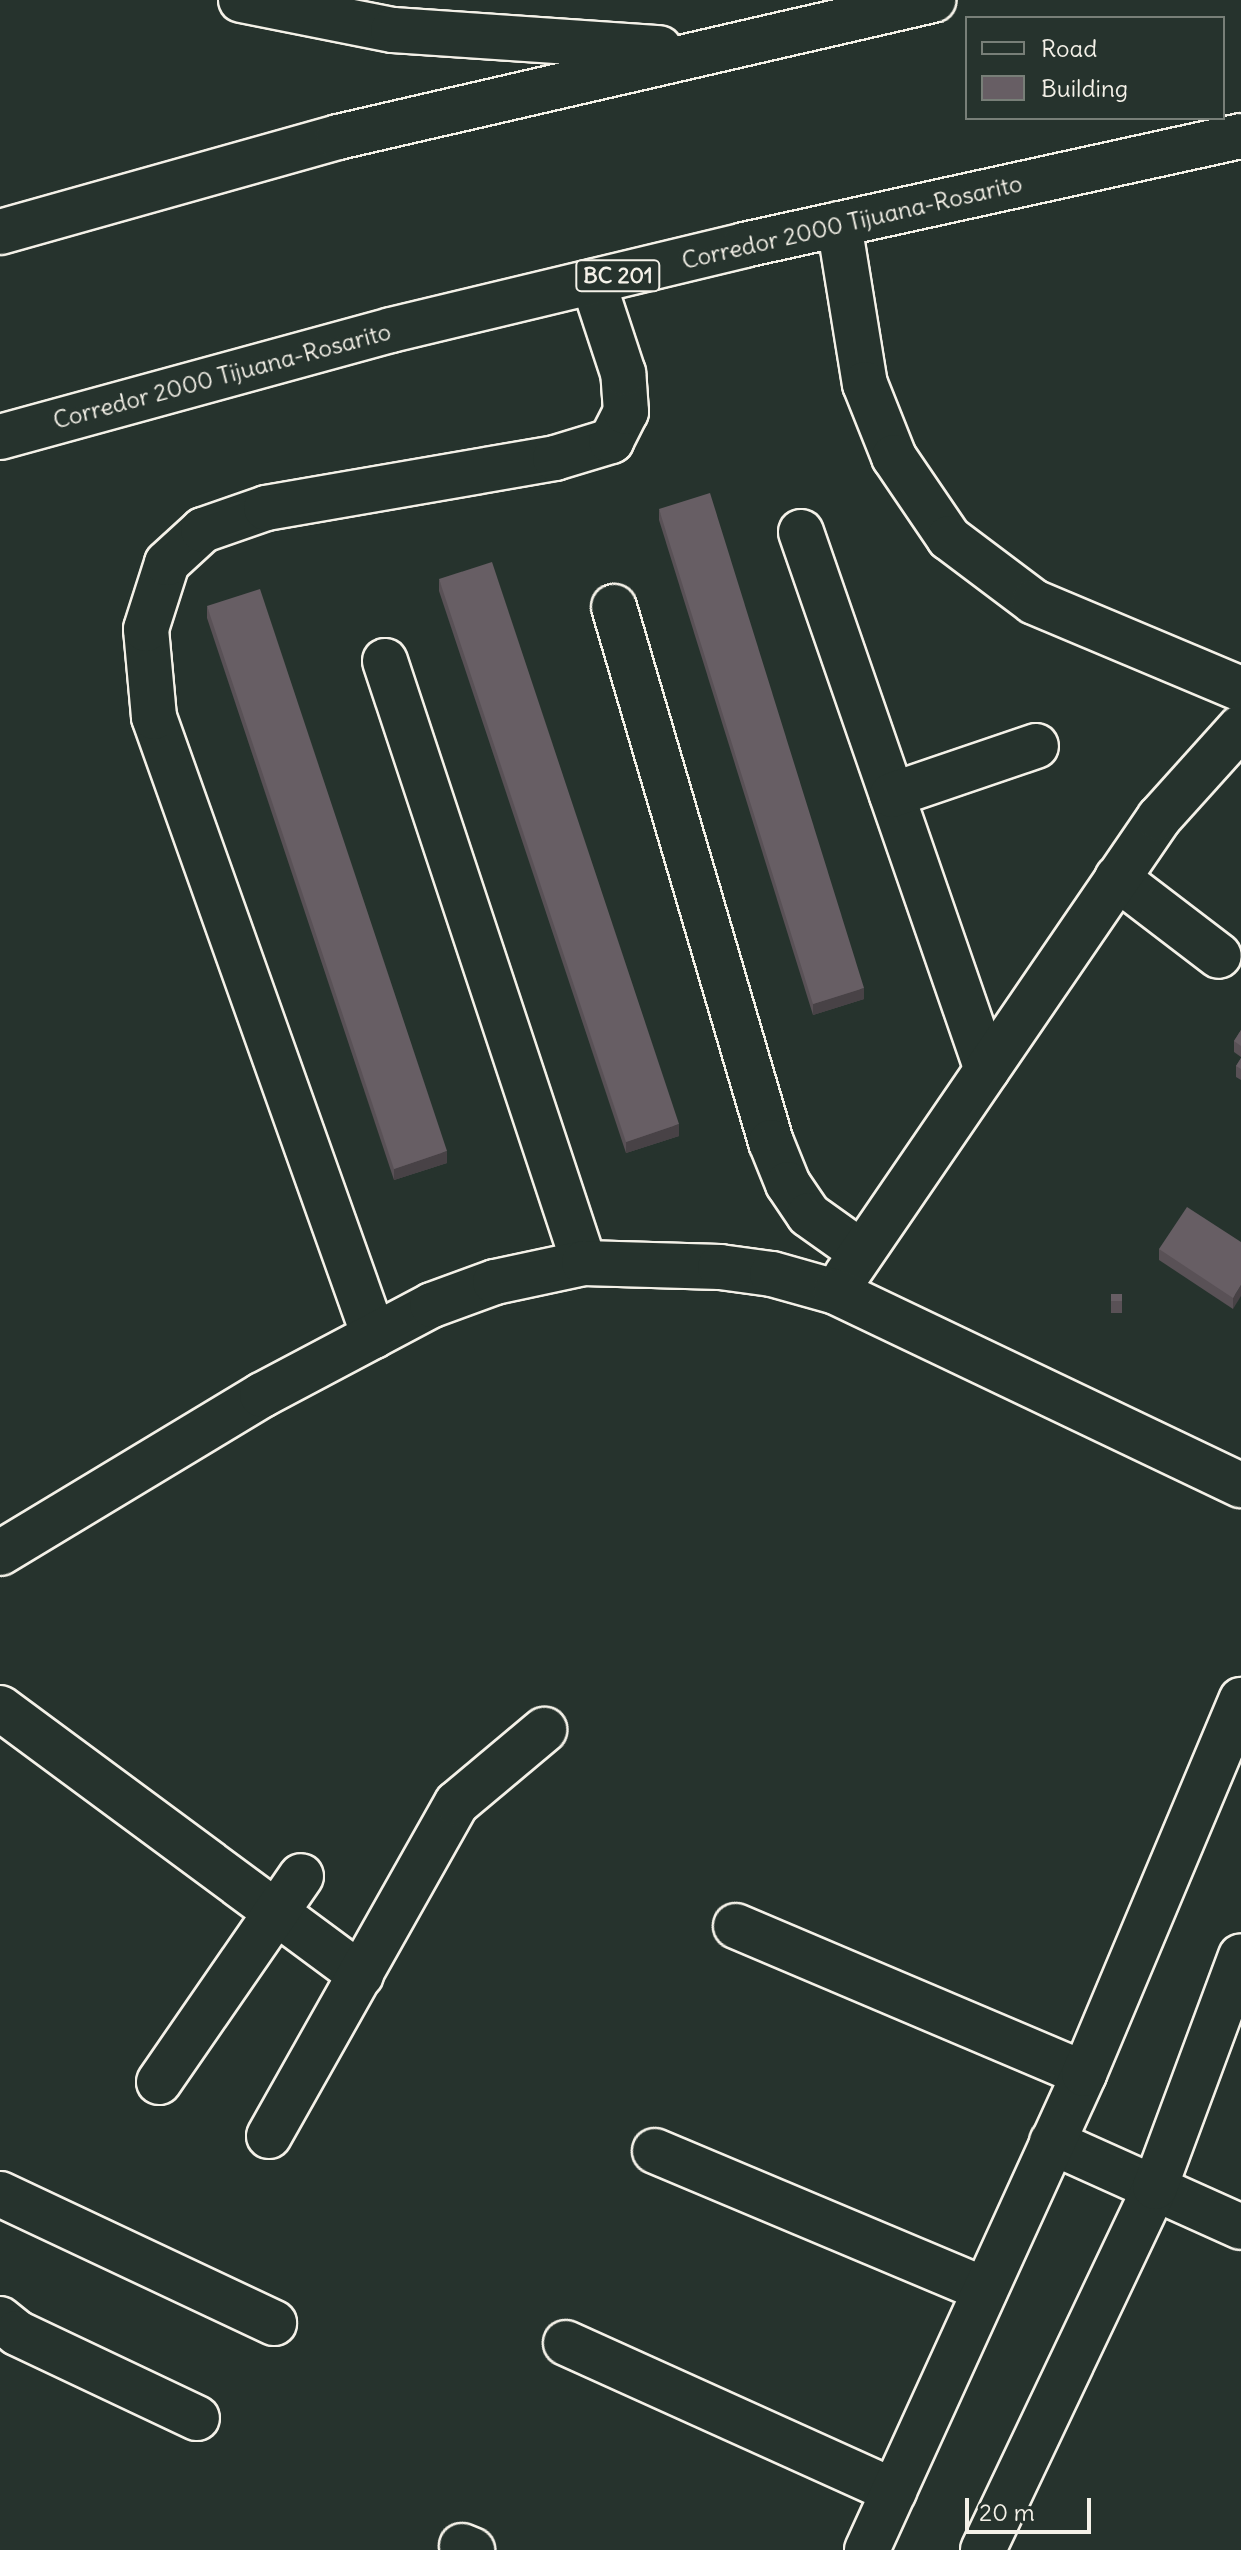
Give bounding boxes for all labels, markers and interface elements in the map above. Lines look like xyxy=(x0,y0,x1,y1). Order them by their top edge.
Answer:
legend xyxy=(965,16,1225,120)
text: Road xyxy=(1041,33,1097,63)
text: Building xyxy=(1041,73,1128,103)
street label: Corredor 2000 Tijuana-Rosarito xyxy=(679,169,1025,275)
road number: BC 201 xyxy=(574,258,662,294)
street label: Corredor 2000 Tijuana-Rosarito xyxy=(50,317,394,435)
scale bar xyxy=(969,2482,1095,2532)
text: 20 m xyxy=(979,2497,1035,2527)

